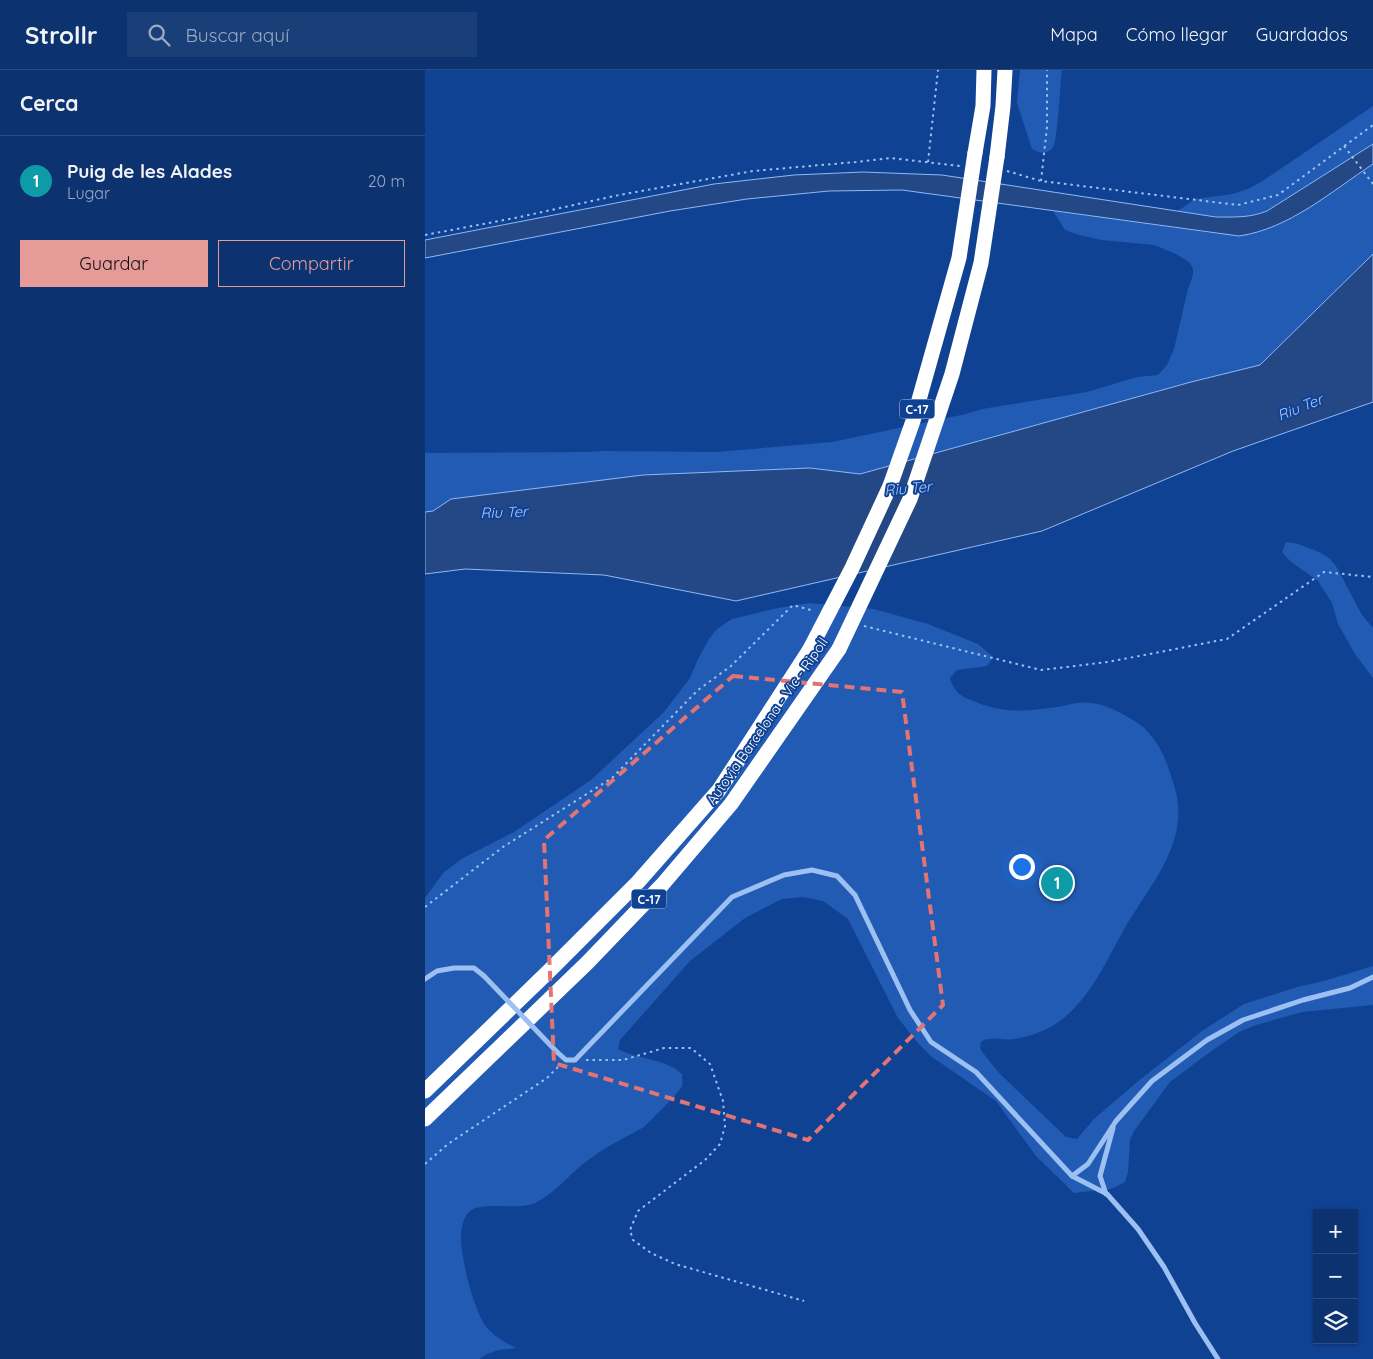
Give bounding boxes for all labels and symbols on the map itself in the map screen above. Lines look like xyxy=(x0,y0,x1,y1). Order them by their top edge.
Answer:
water label: Riu Ter xyxy=(1274,388,1328,425)
road number: C-17 xyxy=(899,399,935,418)
water label: Riu Ter xyxy=(884,476,935,500)
water label: Riu Ter xyxy=(480,502,530,522)
street label: Autovia Barcelona - Vic - Ripoll xyxy=(702,634,832,808)
your location xyxy=(1009,854,1035,880)
pin: 1 xyxy=(1041,864,1073,902)
road number: C-17 xyxy=(631,890,667,909)

